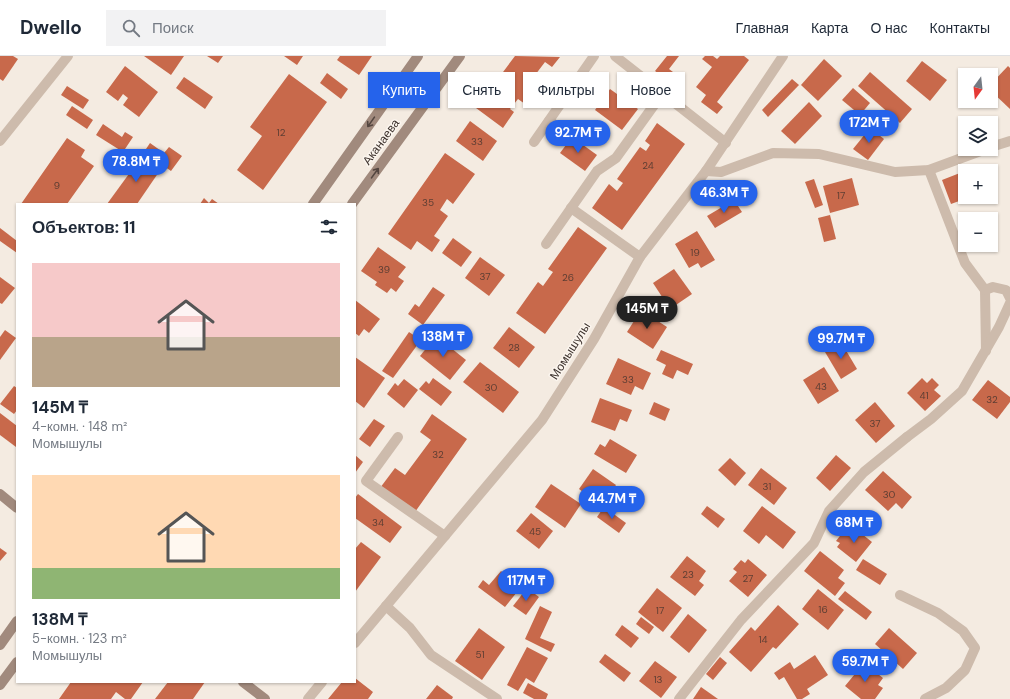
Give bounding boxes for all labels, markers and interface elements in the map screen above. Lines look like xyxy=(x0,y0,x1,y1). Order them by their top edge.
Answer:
search box xyxy=(106,10,386,46)
text: Dwello xyxy=(20,15,82,40)
icon: search xyxy=(120,17,142,39)
text: Поиск xyxy=(152,18,193,38)
text: Главная xyxy=(736,19,789,37)
text: Карта xyxy=(811,19,848,37)
text: О нас xyxy=(870,19,908,37)
text: Контакты xyxy=(930,19,990,37)
north arrow xyxy=(958,68,998,108)
map controls xyxy=(958,68,998,252)
chip: Купить xyxy=(368,72,440,108)
chip: Снять xyxy=(448,72,515,108)
chip: Фильтры xyxy=(523,72,609,108)
chip: Новое xyxy=(617,72,685,108)
pin: 172M ₸ xyxy=(836,110,902,144)
text: 172M ₸ xyxy=(849,114,889,131)
street label: Аканаева xyxy=(359,116,403,168)
one-way arrow xyxy=(367,116,375,127)
button: layers xyxy=(958,116,998,156)
pin: 92.7M ₸ xyxy=(541,120,615,154)
text: 92.7M ₸ xyxy=(554,124,602,141)
house number: 12 xyxy=(277,126,286,139)
house number: 33 xyxy=(471,135,483,148)
pin: 78.8M ₸ xyxy=(99,149,173,183)
text: 78.8M ₸ xyxy=(112,153,160,170)
house number: 24 xyxy=(642,159,654,172)
button: + xyxy=(958,164,998,204)
one-way arrow xyxy=(371,167,379,178)
house number: 9 xyxy=(54,179,60,192)
pin: 46.3M ₸ xyxy=(687,180,761,214)
text: 46.3M ₸ xyxy=(699,184,749,201)
house number: 17 xyxy=(837,189,845,202)
house number: 35 xyxy=(422,196,434,209)
button: − xyxy=(958,212,998,252)
text: Объектов: 11 xyxy=(32,216,135,238)
icon: filters xyxy=(318,216,340,238)
house number: 19 xyxy=(690,246,700,259)
house number: 39 xyxy=(378,263,390,276)
house number: 37 xyxy=(479,270,491,283)
house number: 26 xyxy=(562,271,574,284)
icon: home xyxy=(150,289,222,361)
pin: 145M ₸ xyxy=(614,296,680,330)
text: 145M ₸ xyxy=(626,300,668,317)
street label: Момышулы xyxy=(546,319,594,383)
pin: 138M ₸ xyxy=(410,324,476,358)
pin: 99.7M ₸ xyxy=(804,326,878,360)
text: 138M ₸ xyxy=(422,328,464,345)
text: 99.7M ₸ xyxy=(817,330,865,347)
house number: 28 xyxy=(508,341,520,354)
house number: 33 xyxy=(622,373,634,386)
house number: 43 xyxy=(815,380,827,393)
house number: 30 xyxy=(485,381,498,394)
house number: 41 xyxy=(919,389,929,402)
house number: 32 xyxy=(986,393,998,406)
text: 145M ₸ xyxy=(32,396,88,418)
house number: 37 xyxy=(869,417,881,430)
text: 4-комн. · 148 m² xyxy=(32,418,127,435)
text: Момышулы xyxy=(32,435,102,452)
house number: 32 xyxy=(432,448,444,461)
house number: 31 xyxy=(763,480,771,493)
pin: 44.7M ₸ xyxy=(575,486,649,520)
house number: 30 xyxy=(883,488,896,501)
text: 44.7M ₸ xyxy=(588,490,636,507)
icon: home xyxy=(150,501,222,573)
pin: 68M ₸ xyxy=(826,510,882,544)
text: 68M ₸ xyxy=(835,514,873,531)
house number: 34 xyxy=(372,516,384,529)
house number: 45 xyxy=(529,525,541,538)
pin: 117M ₸ xyxy=(493,568,559,602)
house number: 23 xyxy=(682,568,694,581)
text: 117M ₸ xyxy=(507,572,545,589)
house number: 27 xyxy=(743,572,753,585)
house number: 16 xyxy=(818,603,828,616)
house number: 17 xyxy=(656,604,664,617)
text: 138M ₸ xyxy=(32,608,88,630)
text: 5-комн. · 123 m² xyxy=(32,630,127,647)
house number: 14 xyxy=(758,633,768,646)
text: Момышулы xyxy=(32,647,102,664)
house number: 51 xyxy=(475,648,485,661)
pin: 59.7M ₸ xyxy=(828,649,902,683)
text: 59.7M ₸ xyxy=(841,653,889,670)
house number: 13 xyxy=(653,673,663,686)

